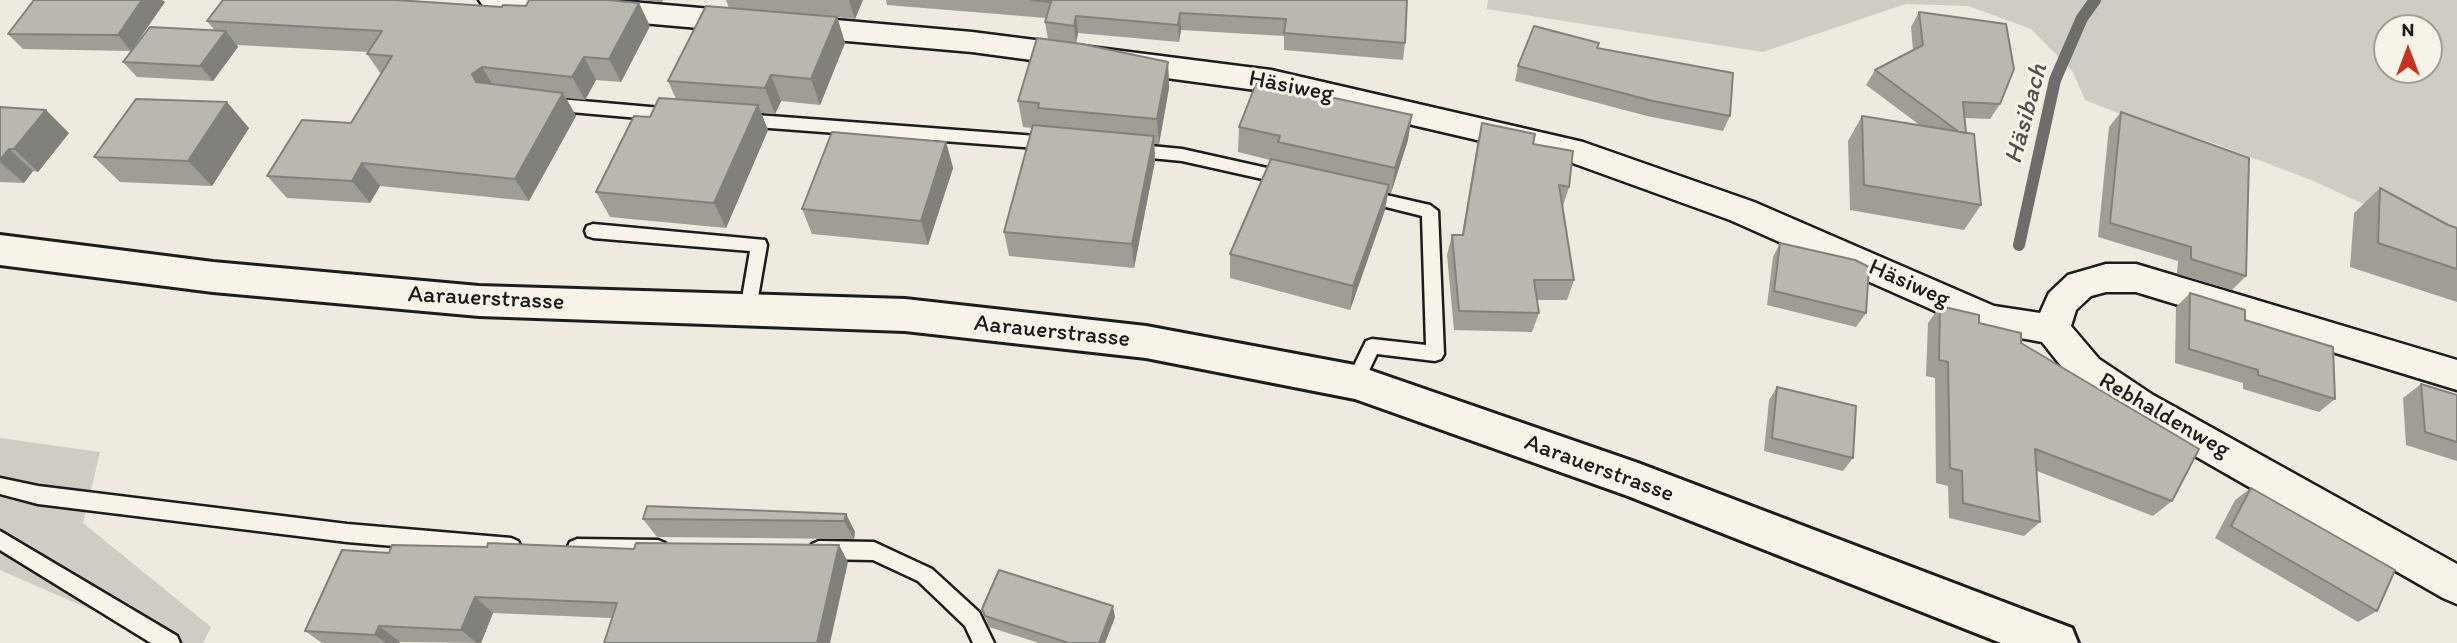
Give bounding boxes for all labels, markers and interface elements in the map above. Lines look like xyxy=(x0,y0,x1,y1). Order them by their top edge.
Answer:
north arrow xyxy=(2373,14,2443,84)
text: N xyxy=(2402,18,2414,41)
water label: Häsibach xyxy=(1999,61,2055,167)
street label: Häsiweg xyxy=(1246,65,1336,109)
street label: Häsiweg xyxy=(1864,253,1954,315)
street label: Aarauerstrasse xyxy=(407,281,565,317)
street label: Aarauerstrasse xyxy=(973,309,1131,355)
street label: Rebhaldenweg xyxy=(2093,367,2235,465)
street label: Aarauerstrasse xyxy=(1520,429,1678,509)

